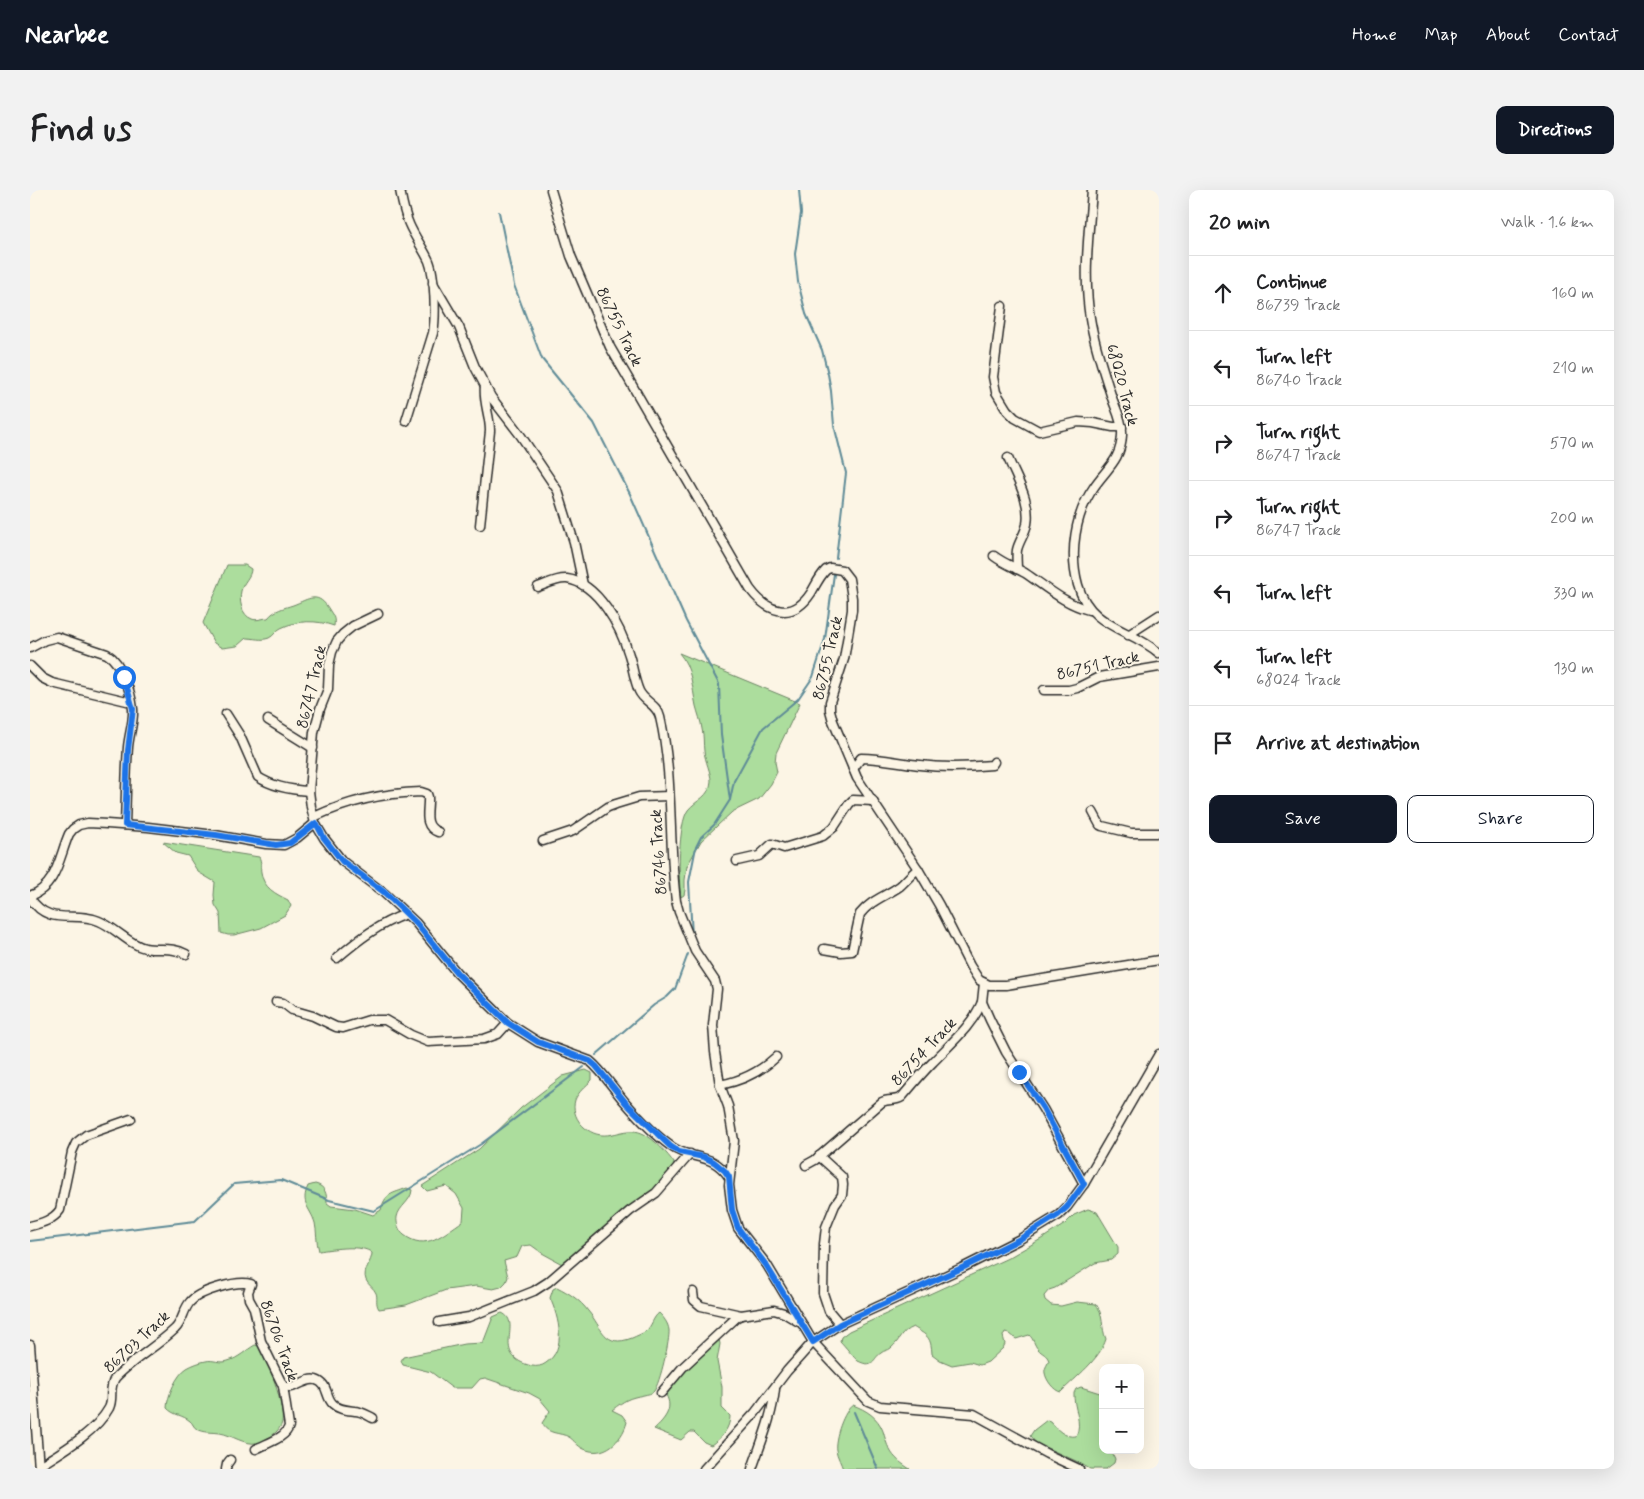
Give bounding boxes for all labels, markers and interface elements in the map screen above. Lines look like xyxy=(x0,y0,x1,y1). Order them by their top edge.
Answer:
text: Nearbee xyxy=(25,20,109,51)
text: Home xyxy=(1352,23,1397,47)
text: Map xyxy=(1425,23,1458,47)
text: About xyxy=(1486,23,1530,47)
text: Contact xyxy=(1558,23,1619,47)
button: Directions xyxy=(1496,106,1614,154)
text: Find us xyxy=(30,107,132,153)
text: 20 min xyxy=(1209,209,1270,237)
text: Walk · 1.6 km xyxy=(1501,212,1594,233)
text: Continue xyxy=(1256,270,1327,295)
icon: ahead xyxy=(1209,279,1237,307)
text: 160 m xyxy=(1551,283,1594,304)
street label: 86755 Track xyxy=(591,284,647,370)
text: 86739 Track xyxy=(1256,295,1340,316)
street label: 68020 Track xyxy=(1101,342,1143,428)
text: Turn left xyxy=(1256,345,1332,370)
icon: left xyxy=(1209,354,1237,382)
text: 210 m xyxy=(1553,358,1594,379)
text: 86740 Track xyxy=(1256,370,1342,391)
text: Turn right xyxy=(1256,420,1340,445)
icon: right xyxy=(1209,429,1237,457)
text: 570 m xyxy=(1550,433,1594,454)
text: 86747 Track xyxy=(1256,445,1341,466)
text: Turn right xyxy=(1256,495,1340,520)
icon: right xyxy=(1209,504,1237,532)
text: 200 m xyxy=(1550,508,1594,529)
text: 86747 Track xyxy=(1256,520,1341,541)
icon: left xyxy=(1209,579,1237,607)
text: Turn left xyxy=(1256,581,1332,606)
text: 330 m xyxy=(1553,583,1594,604)
street label: 86755 Track xyxy=(808,614,848,702)
street label: 86747 Track xyxy=(292,643,332,731)
text: Turn left xyxy=(1256,645,1332,670)
street label: 86751 Track xyxy=(1055,646,1141,686)
icon: left xyxy=(1209,654,1237,682)
text: 130 m xyxy=(1553,658,1594,679)
route start xyxy=(113,666,136,689)
text: 68024 Track xyxy=(1256,670,1341,691)
icon: arrive xyxy=(1209,729,1237,757)
text: Arrive at destination xyxy=(1256,731,1420,756)
button: Save xyxy=(1209,795,1397,843)
button: Share xyxy=(1407,795,1594,843)
street label: 86746 Track xyxy=(646,809,672,895)
street label: 86754 Track xyxy=(887,1013,961,1091)
route end xyxy=(1008,1061,1031,1084)
street label: 86706 Track xyxy=(255,1297,303,1385)
street label: 86703 Track xyxy=(99,1306,175,1378)
map controls xyxy=(1099,1364,1144,1454)
button: + xyxy=(1099,1364,1144,1409)
button: − xyxy=(1099,1409,1144,1454)

